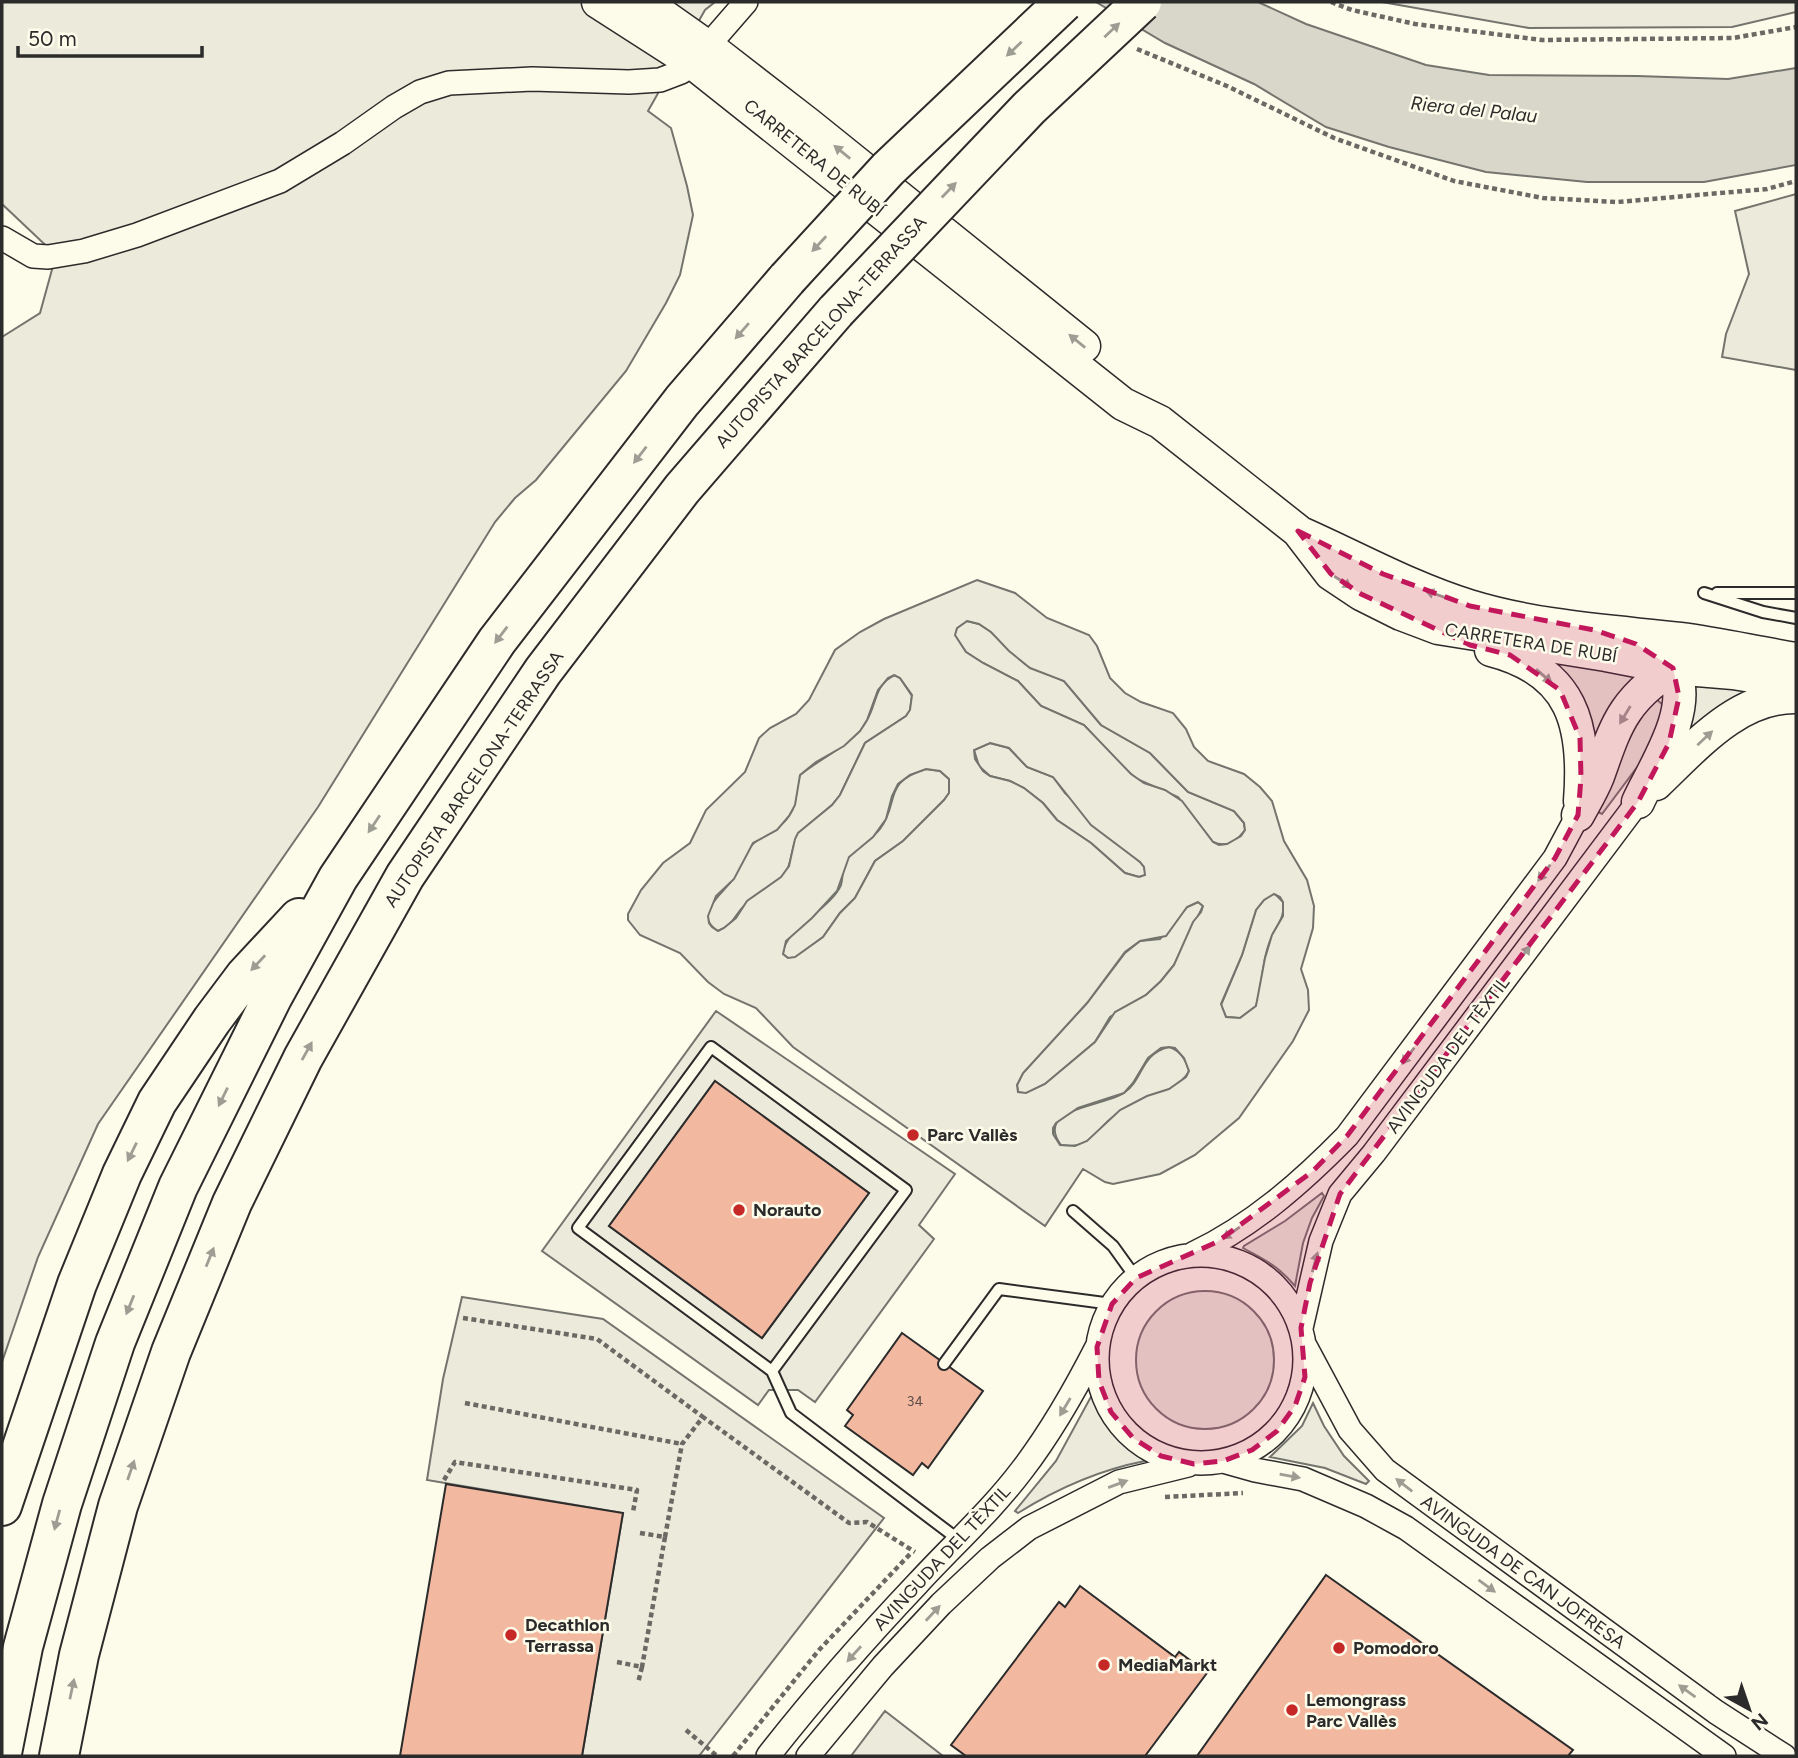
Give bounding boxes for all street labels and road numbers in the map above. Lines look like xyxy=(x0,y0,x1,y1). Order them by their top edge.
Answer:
street label: CARRETERA DE RUBÍ xyxy=(739,95,889,222)
street label: AUTOPISTA BARCELONA-TERRASSA xyxy=(711,211,931,453)
street label: CARRETERA DE RUBÍ xyxy=(1443,619,1620,668)
street label: AUTOPISTA BARCELONA-TERRASSA xyxy=(380,647,568,911)
street label: AVINGUDA DEL TÈXTIL xyxy=(1382,972,1515,1138)
street label: AVINGUDA DEL TÈXTIL xyxy=(869,1480,1016,1635)
street label: AVINGUDA DE CAN JOFRESA xyxy=(1416,1490,1630,1654)

